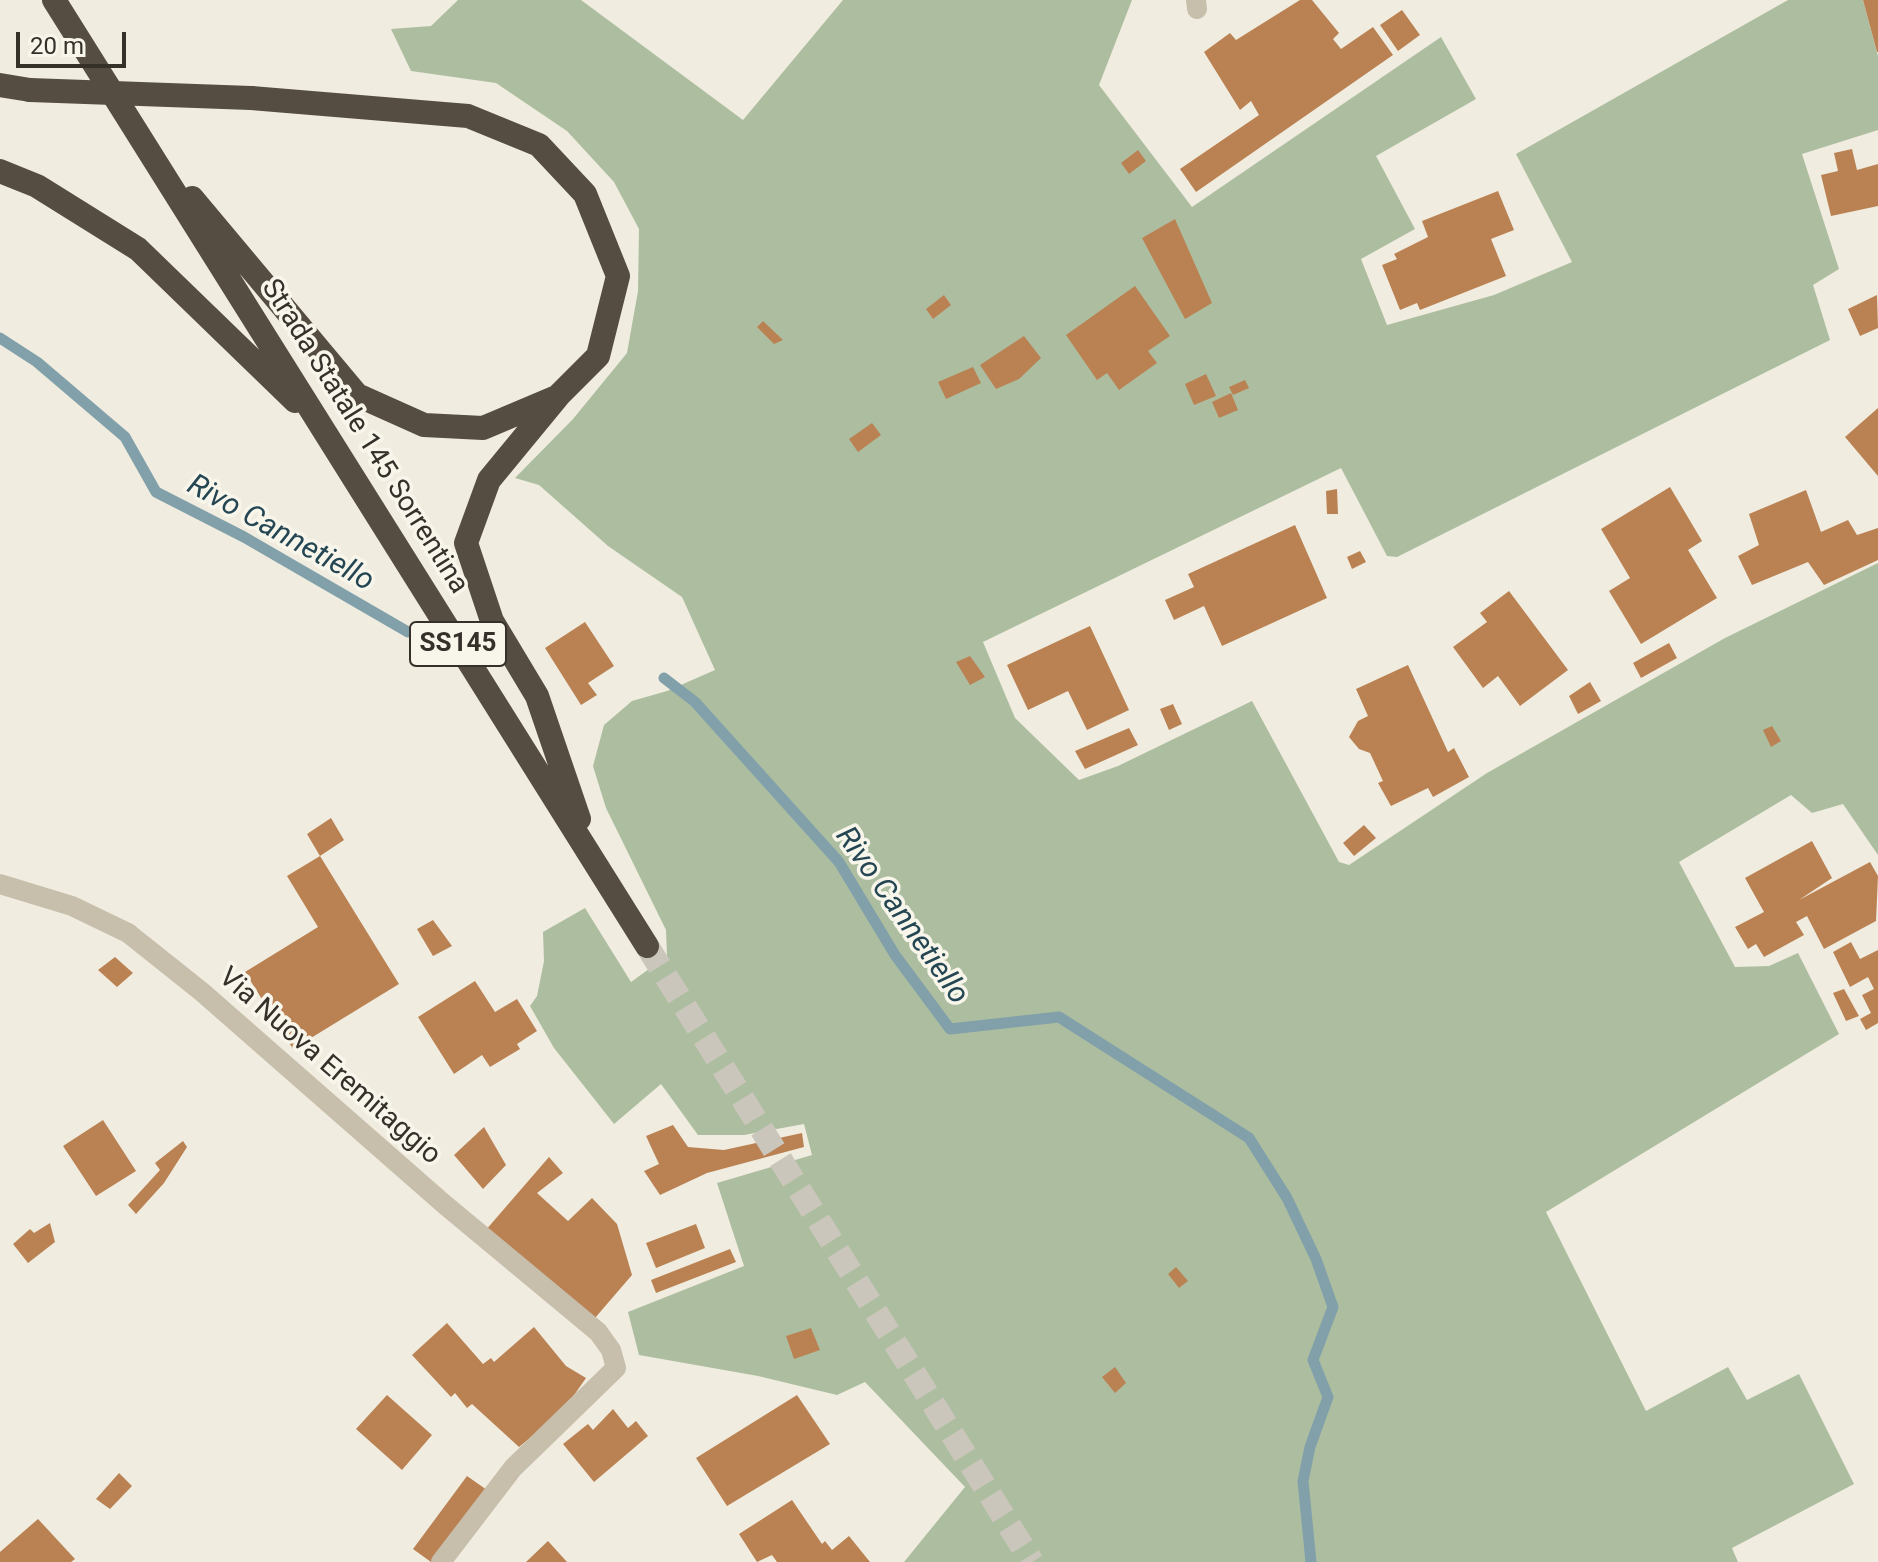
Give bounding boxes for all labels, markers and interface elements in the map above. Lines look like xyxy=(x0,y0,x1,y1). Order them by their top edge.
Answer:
scale bar xyxy=(20,16,130,66)
text: 20 m xyxy=(30,32,84,60)
street label: Strada Statale 145 Sorrentina xyxy=(253,274,475,600)
water label: Rivo Cannetiello xyxy=(180,468,380,600)
road number: SS145 xyxy=(410,622,506,666)
water label: Rivo Cannetiello xyxy=(827,821,975,1011)
street label: Via Nuova Eremitaggio xyxy=(211,961,447,1173)

